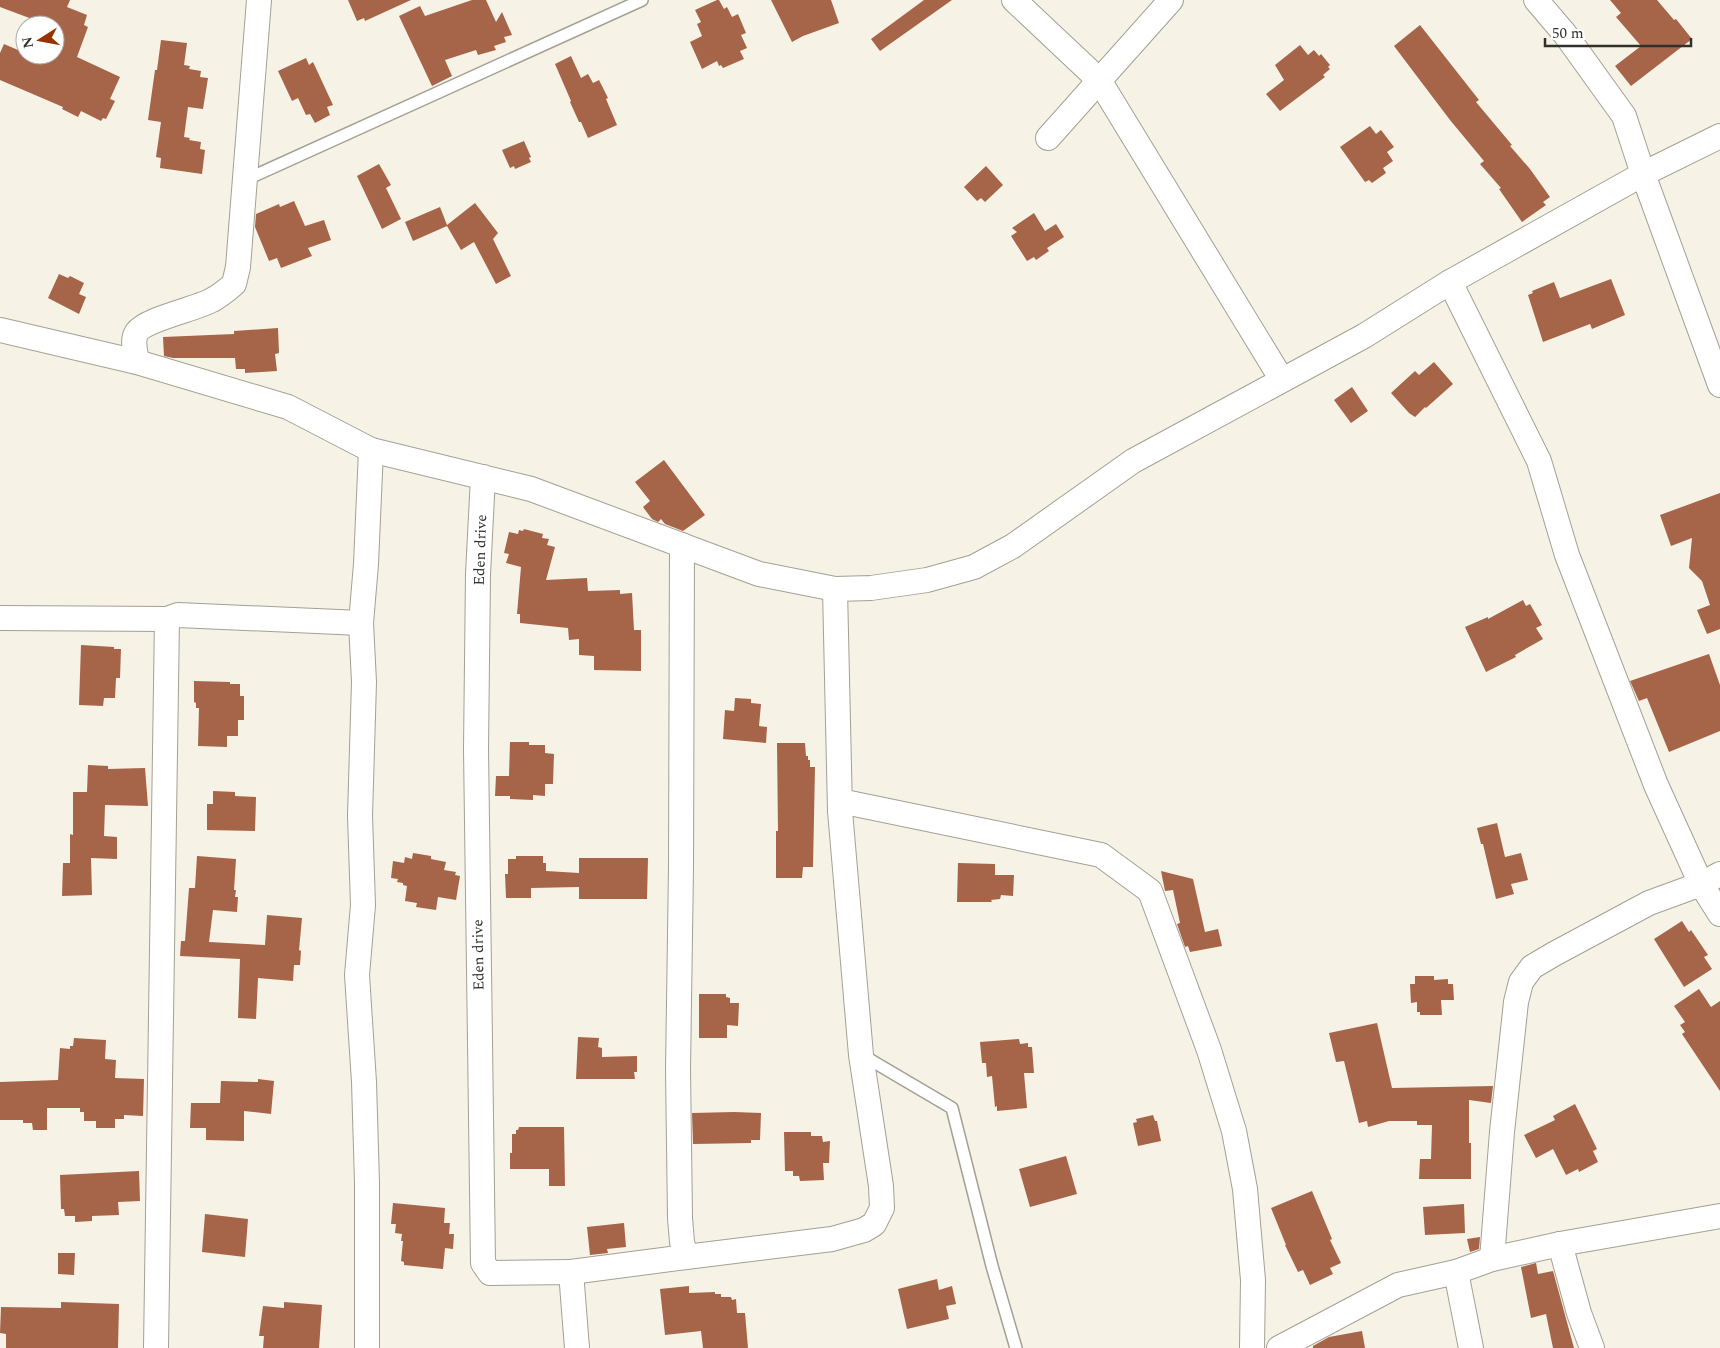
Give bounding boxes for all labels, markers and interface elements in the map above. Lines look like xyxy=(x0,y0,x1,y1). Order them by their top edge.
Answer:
north arrow xyxy=(15,15,65,65)
scale bar xyxy=(1545,15,1691,47)
text: 50 m xyxy=(1552,22,1584,45)
text: N xyxy=(16,35,39,50)
street label: Eden drive xyxy=(468,514,493,586)
street label: Eden drive xyxy=(466,919,491,991)

